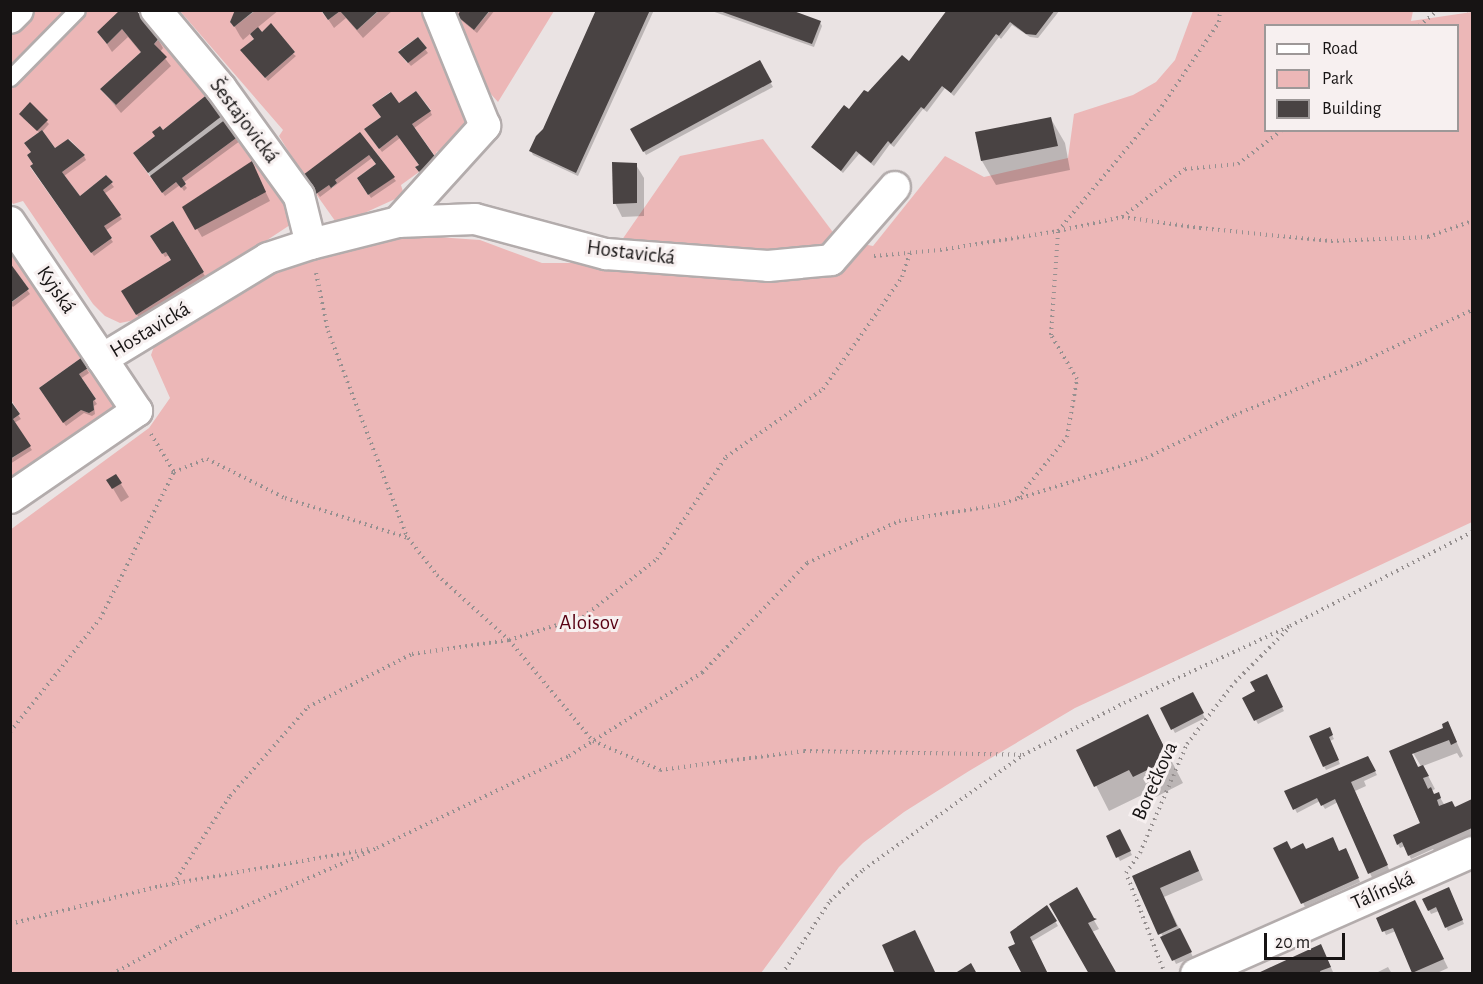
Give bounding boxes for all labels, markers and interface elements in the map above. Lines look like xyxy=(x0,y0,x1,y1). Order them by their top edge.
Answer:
legend xyxy=(1264,24,1459,132)
text: Road xyxy=(1322,40,1358,58)
text: Park xyxy=(1322,70,1353,88)
street label: Šestajovická xyxy=(204,74,284,168)
text: Building xyxy=(1322,100,1381,118)
street label: Hostavická xyxy=(585,235,677,271)
street label: Kyjská xyxy=(31,261,81,319)
street label: Hostavická xyxy=(105,296,195,364)
park label: Aloisov xyxy=(559,610,619,636)
street label: Borečkova xyxy=(1127,738,1183,824)
street label: Tálínská xyxy=(1348,866,1418,916)
scale bar xyxy=(1267,921,1348,959)
text: 20 m xyxy=(1275,934,1310,952)

